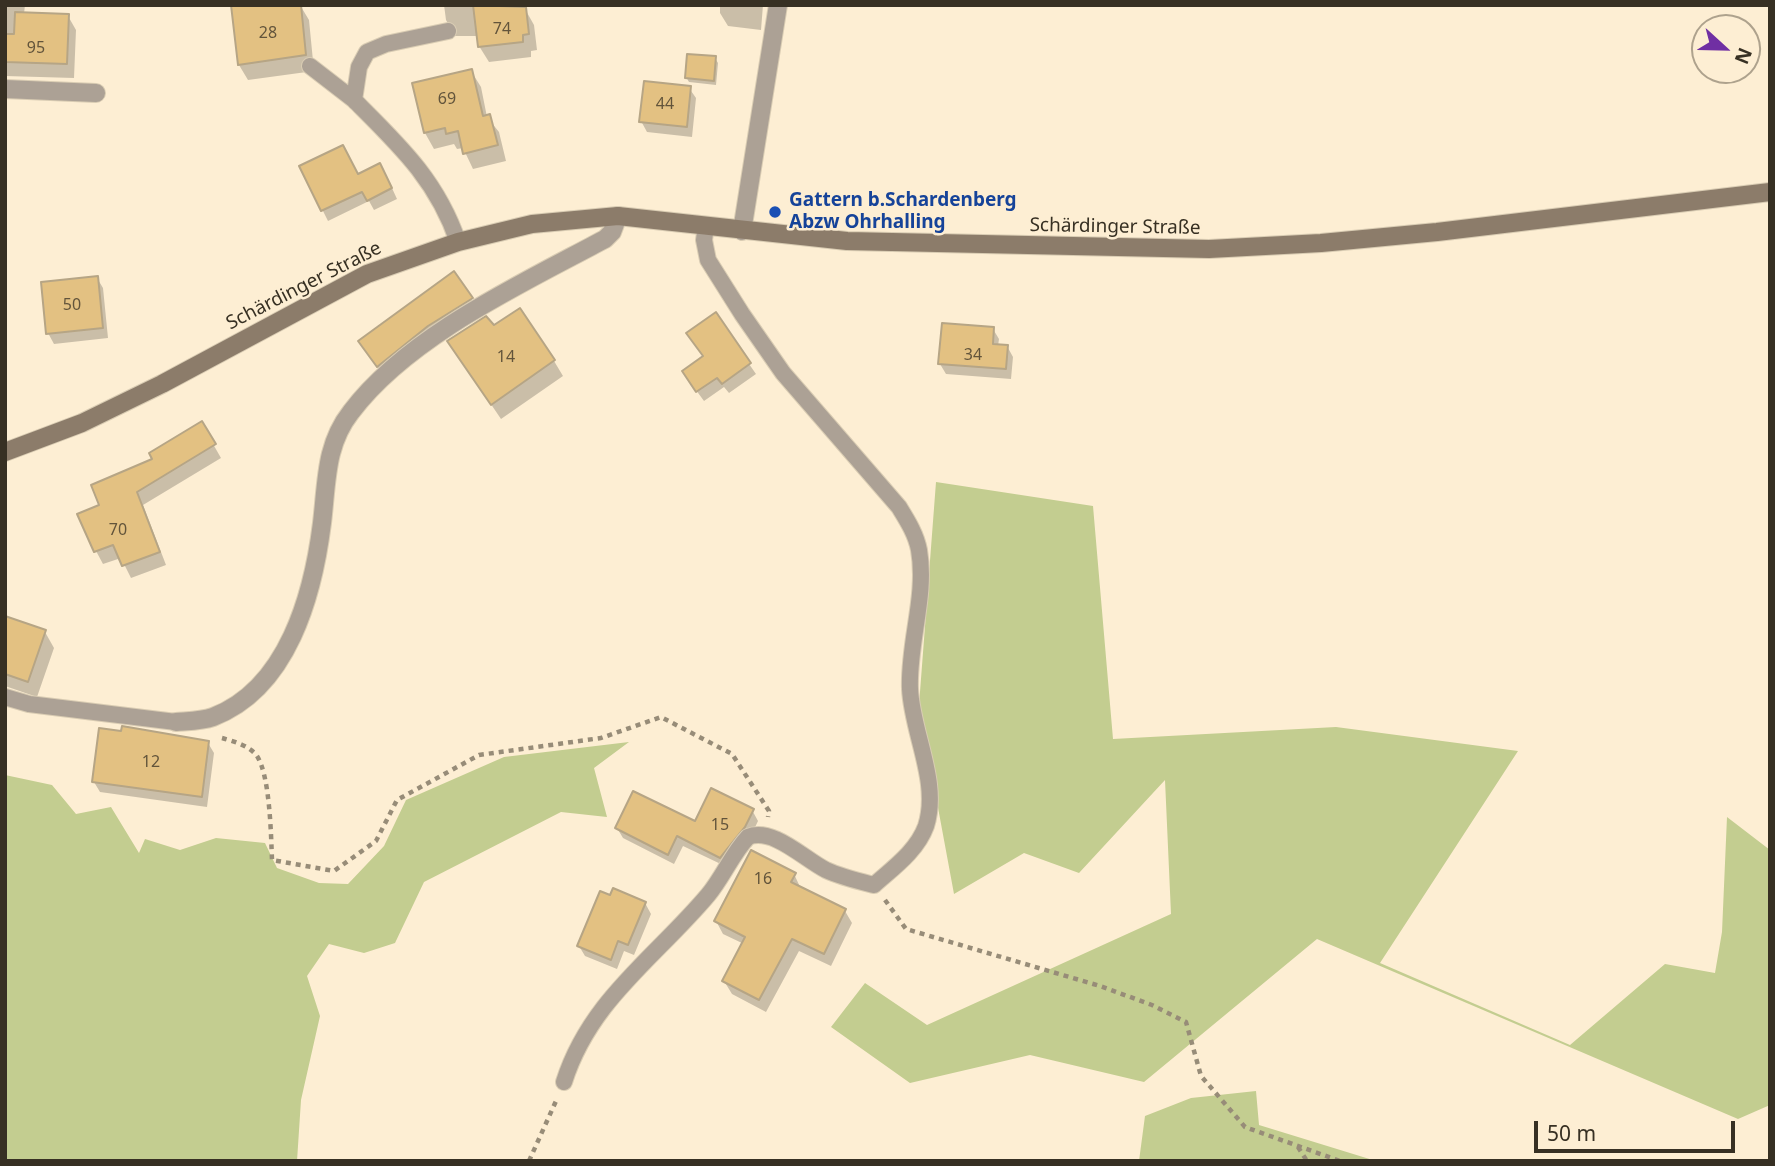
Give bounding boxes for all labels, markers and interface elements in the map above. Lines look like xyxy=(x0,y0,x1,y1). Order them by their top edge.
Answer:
north arrow xyxy=(1691,14,1761,84)
house number: 74 xyxy=(493,19,511,39)
house number: 28 xyxy=(259,23,277,43)
house number: 95 xyxy=(27,38,45,58)
text: N xyxy=(1729,44,1759,68)
house number: 69 xyxy=(438,89,456,109)
house number: 44 xyxy=(656,94,674,114)
place label: Gattern b.Schardenberg Abzw Ohrhalling xyxy=(789,190,1017,234)
marker: Gattern b.Schardenberg Abzw Ohrhalling xyxy=(767,204,783,220)
street label: Schärdinger Straße xyxy=(1029,214,1201,240)
street label: Schärdinger Straße xyxy=(223,237,385,335)
house number: 50 xyxy=(63,295,81,315)
house number: 34 xyxy=(964,345,982,365)
house number: 14 xyxy=(497,347,515,367)
house number: 70 xyxy=(109,520,127,540)
house number: 12 xyxy=(142,752,160,772)
house number: 15 xyxy=(711,815,729,835)
house number: 16 xyxy=(754,869,772,889)
scale bar xyxy=(1537,1106,1738,1150)
text: 50 m xyxy=(1547,1119,1596,1147)

